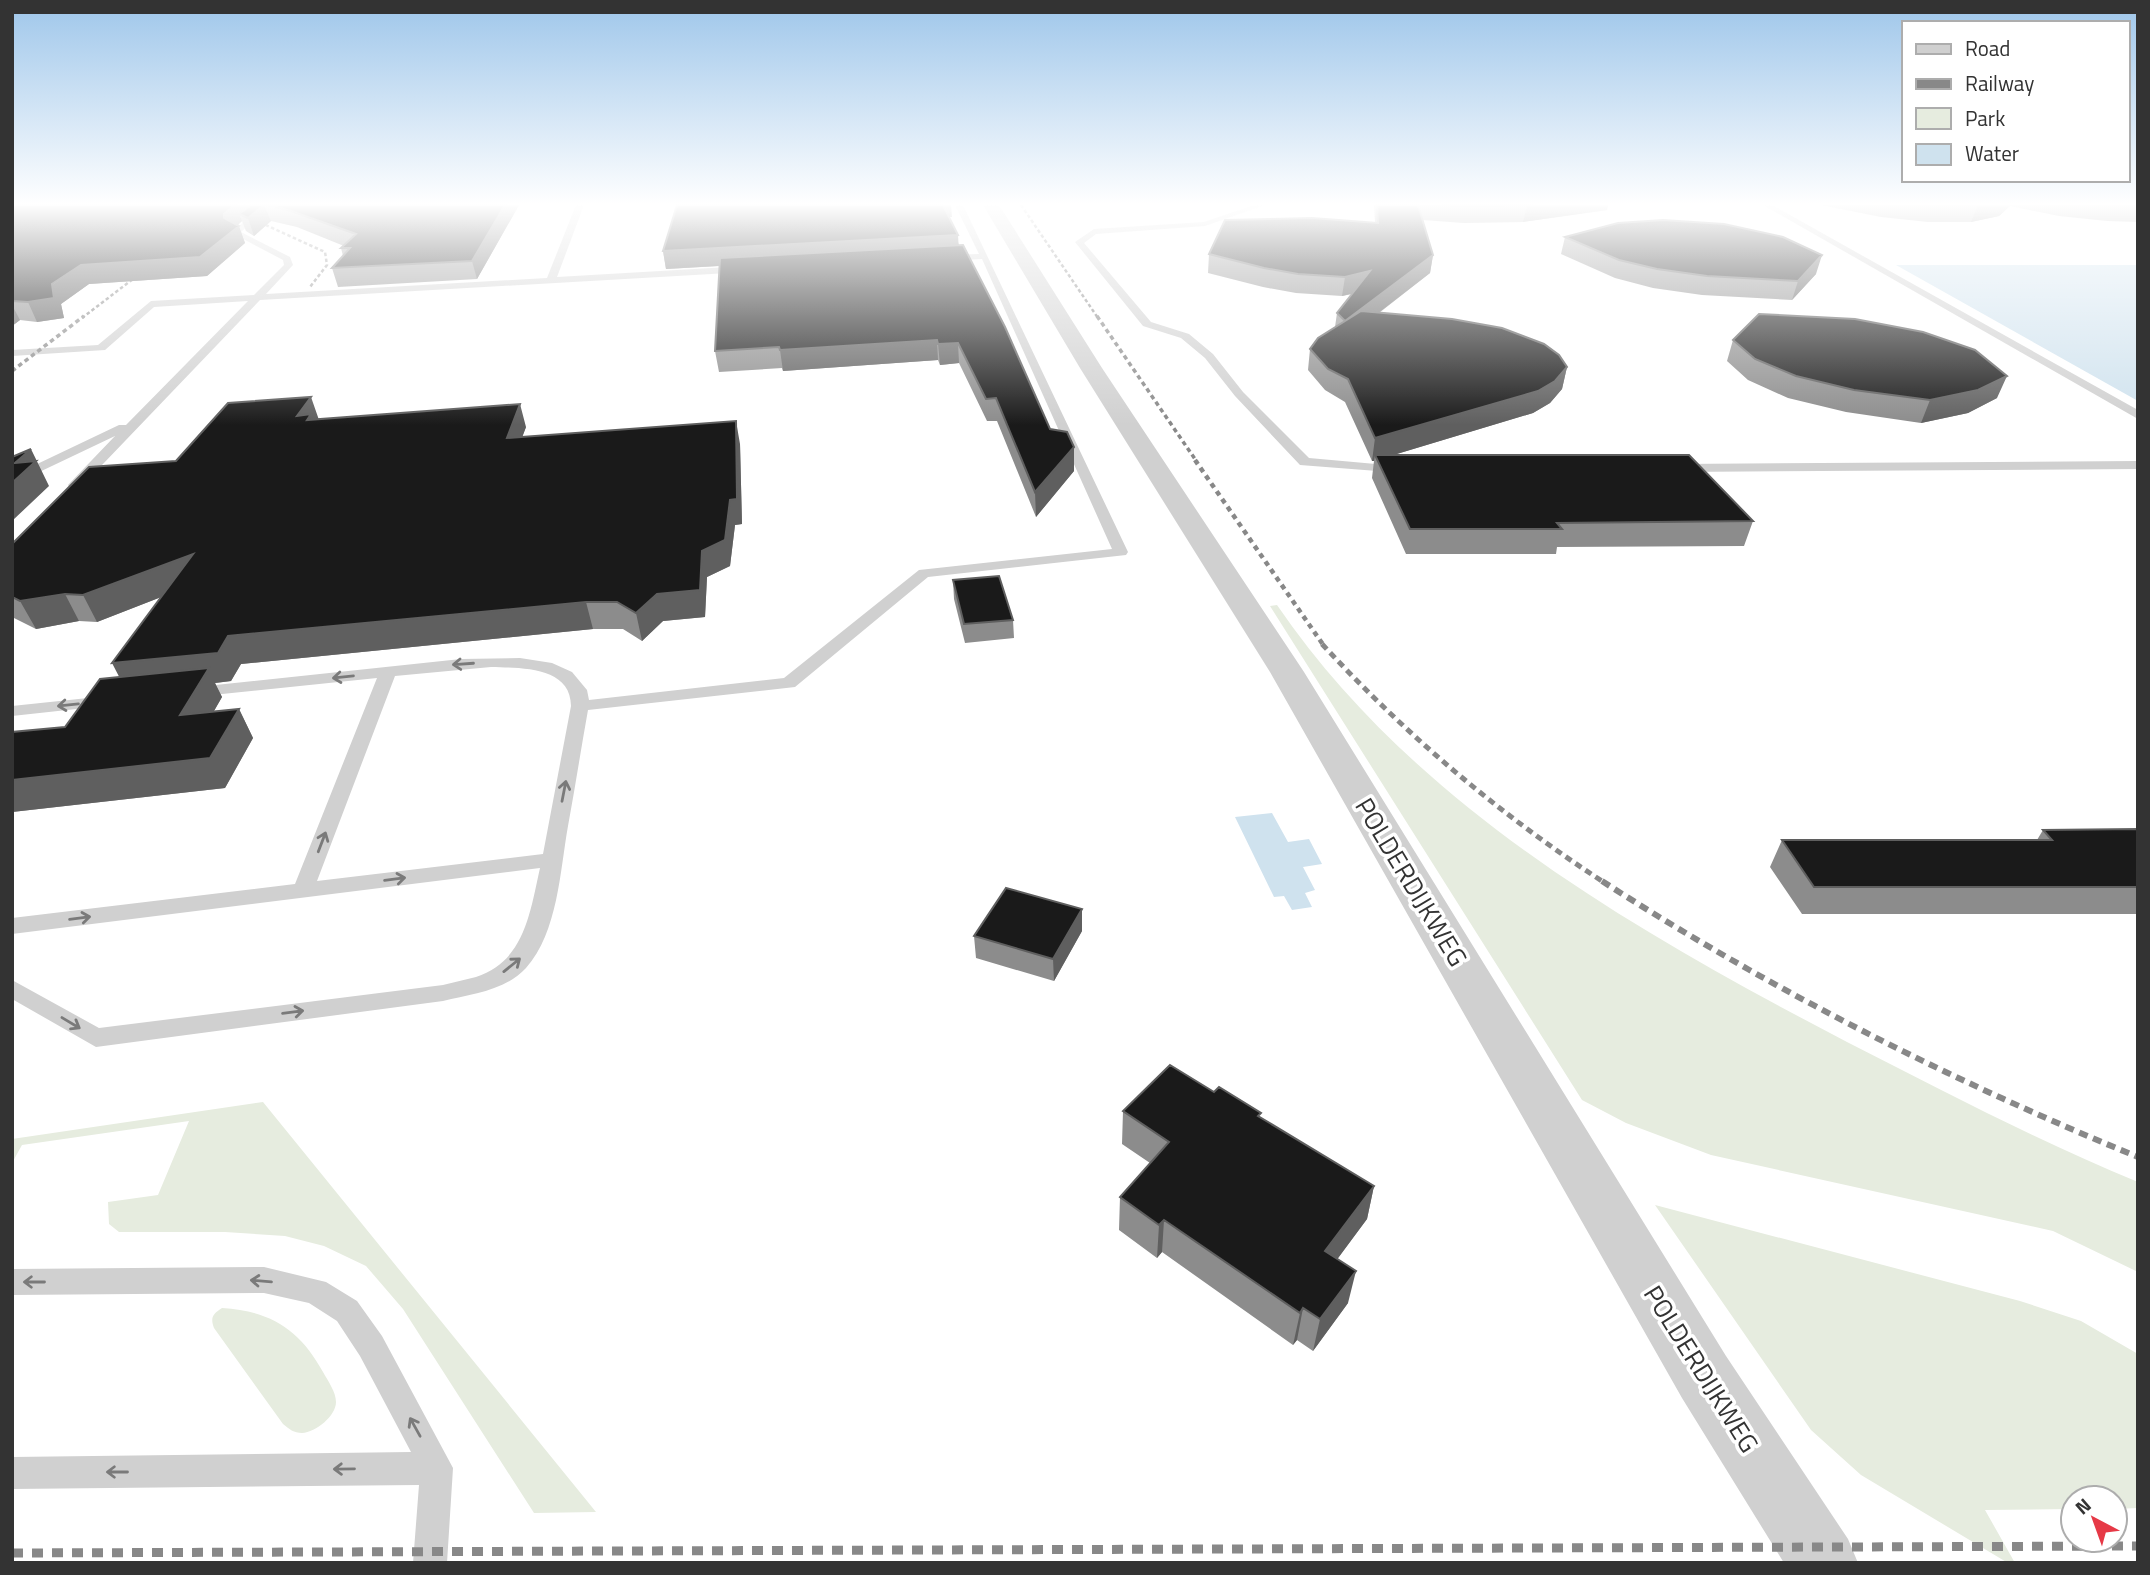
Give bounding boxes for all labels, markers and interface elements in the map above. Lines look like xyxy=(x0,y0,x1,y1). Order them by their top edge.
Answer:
legend xyxy=(1902,21,2129,182)
text: Road xyxy=(1965,32,2010,64)
text: Railway xyxy=(1965,67,2034,99)
text: Park xyxy=(1965,102,2005,134)
text: Water xyxy=(1965,137,2019,169)
one-way arrow xyxy=(453,658,475,671)
one-way arrow xyxy=(332,670,355,683)
one-way arrow xyxy=(57,699,80,712)
one-way arrow xyxy=(558,780,572,803)
street label: POLDERDIJKWEG xyxy=(1346,790,1477,974)
one-way arrow xyxy=(316,832,329,853)
one-way arrow xyxy=(383,872,406,885)
one-way arrow xyxy=(68,911,91,924)
one-way arrow xyxy=(503,957,521,973)
one-way arrow xyxy=(281,1006,304,1019)
one-way arrow xyxy=(60,1016,80,1030)
one-way arrow xyxy=(250,1274,273,1287)
one-way arrow xyxy=(22,1275,45,1288)
street label: POLDERDIJKWEG xyxy=(1634,1278,1769,1460)
one-way arrow xyxy=(408,1417,421,1438)
one-way arrow xyxy=(333,1463,356,1476)
one-way arrow xyxy=(106,1465,129,1479)
north arrow xyxy=(2059,1484,2129,1554)
text: N xyxy=(2068,1491,2097,1521)

